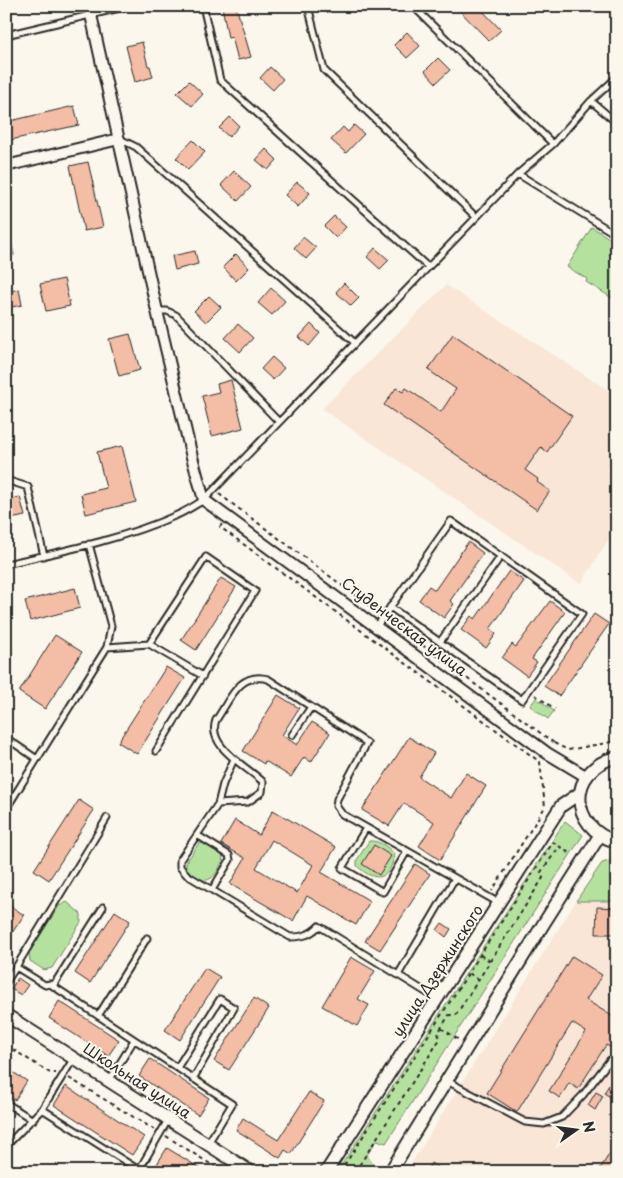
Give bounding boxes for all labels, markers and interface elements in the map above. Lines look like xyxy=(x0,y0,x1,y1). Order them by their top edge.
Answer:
street label: Студенческая улица xyxy=(337,571,473,681)
street label: улица Дзержинского xyxy=(385,900,488,1041)
street label: Школьная улица xyxy=(79,1036,197,1124)
north arrow xyxy=(550,1106,600,1156)
text: N xyxy=(578,1119,601,1135)

